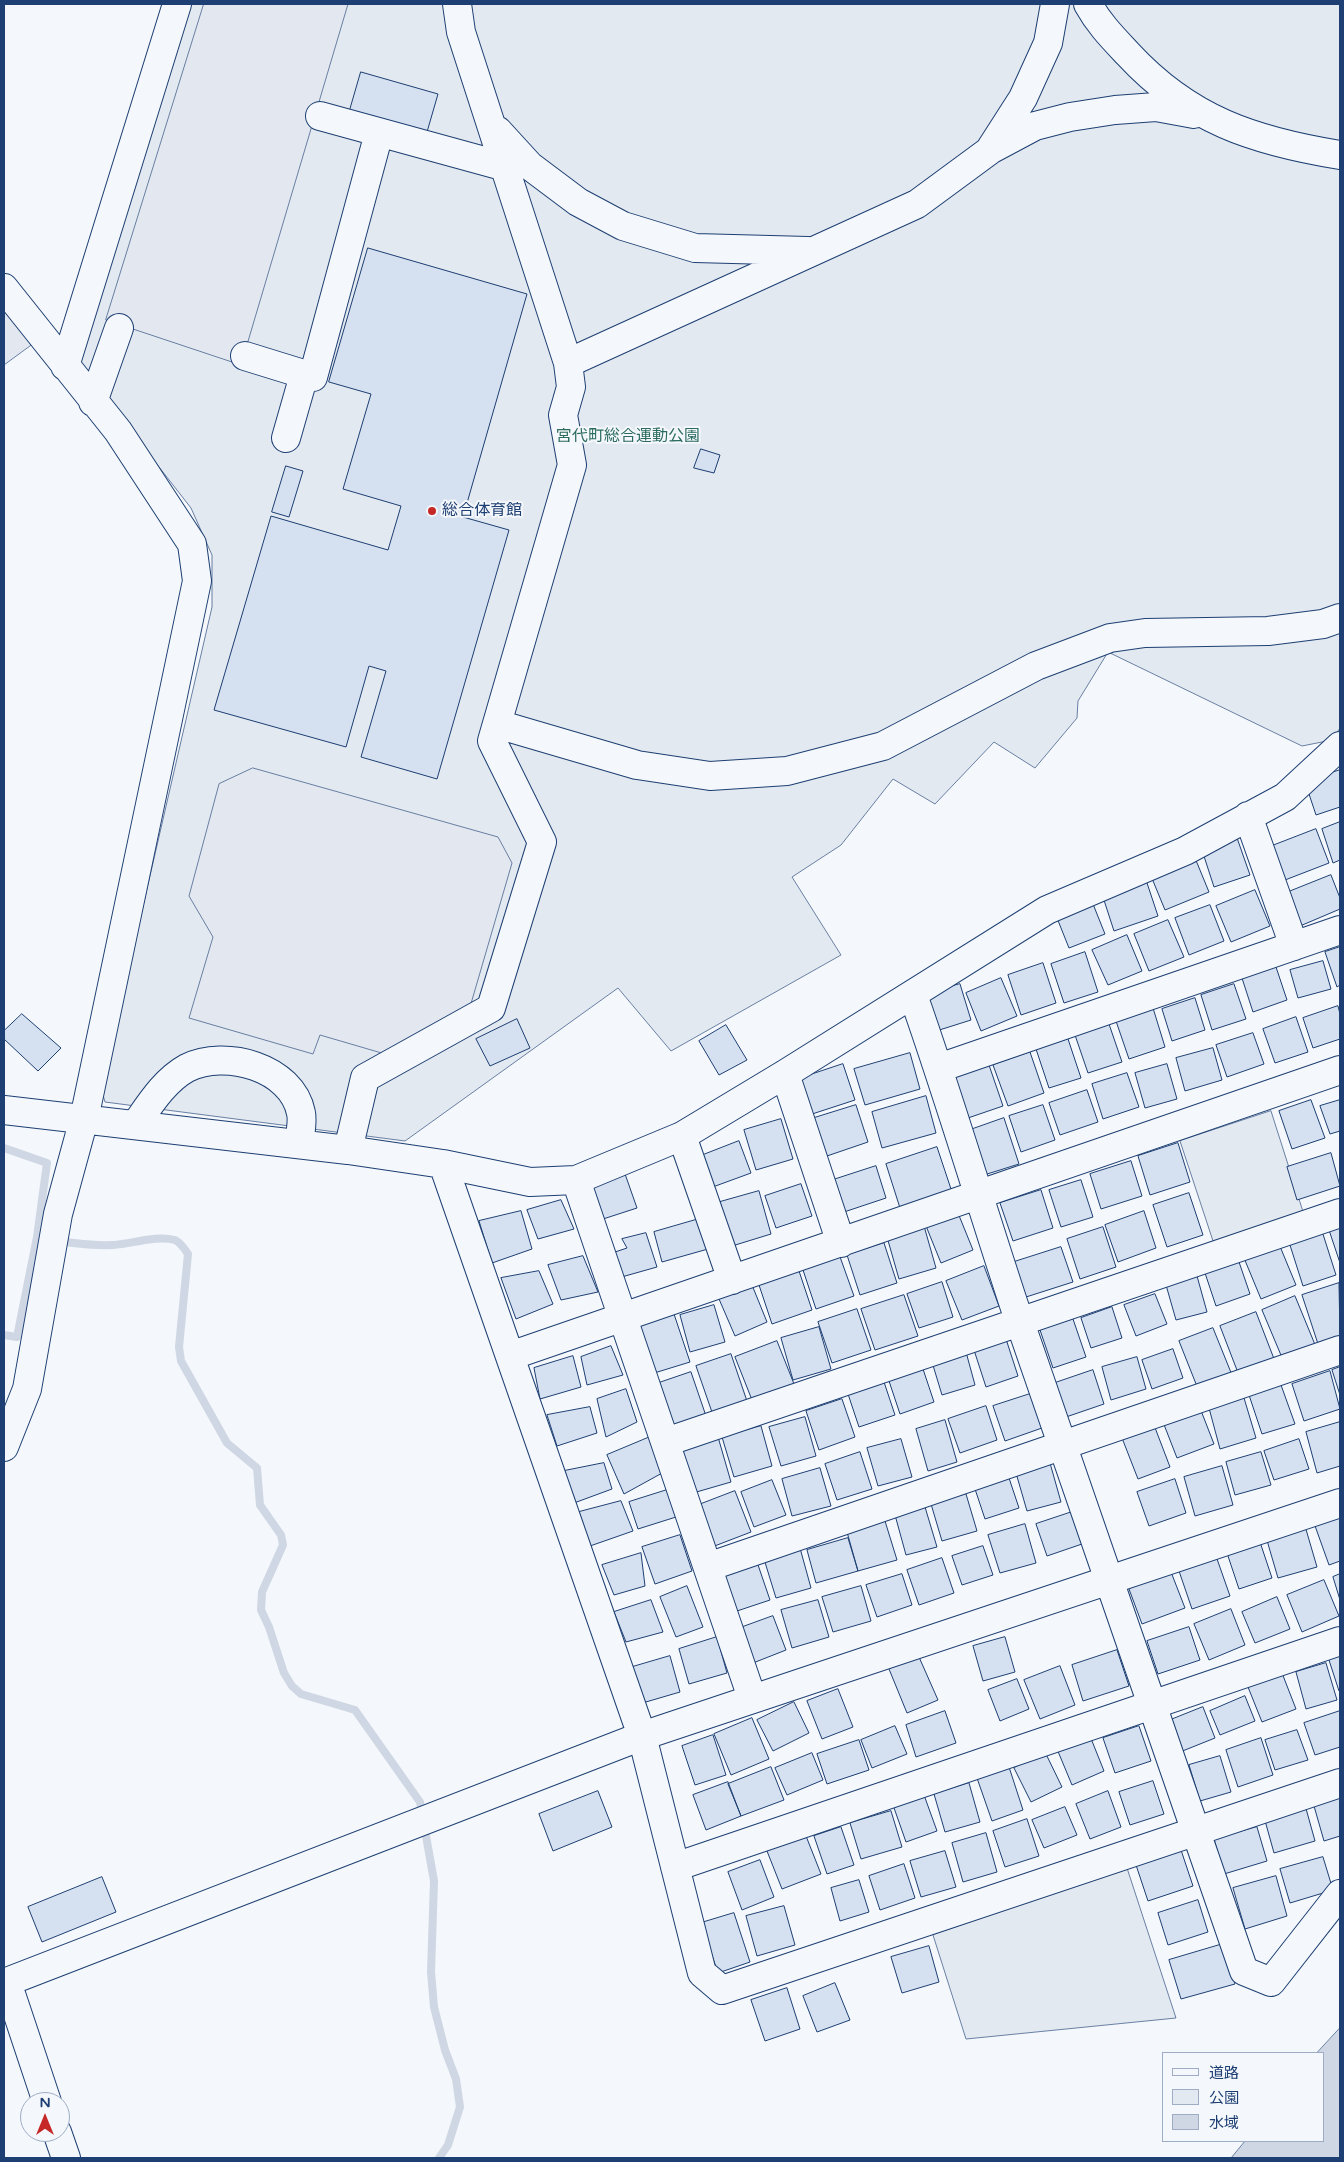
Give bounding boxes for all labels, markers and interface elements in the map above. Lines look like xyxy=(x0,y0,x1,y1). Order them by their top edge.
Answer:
park label: 宮代町総合運動公園 xyxy=(556,427,700,447)
place label: 総合体育館 xyxy=(442,501,522,521)
marker: 総合体育館 xyxy=(426,505,438,517)
legend xyxy=(1162,2052,1324,2142)
text: 道路 xyxy=(1209,2064,1239,2082)
text: 公園 xyxy=(1209,2089,1239,2107)
north arrow xyxy=(20,2092,70,2142)
text: N xyxy=(39,2094,51,2111)
text: 水域 xyxy=(1209,2114,1239,2132)

